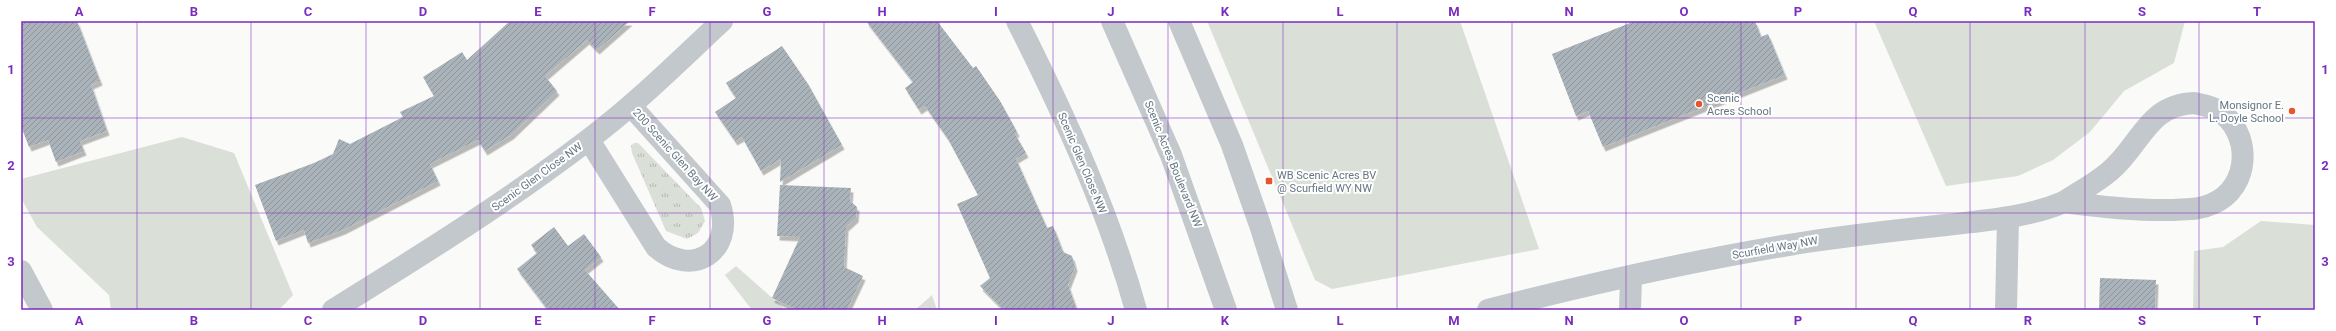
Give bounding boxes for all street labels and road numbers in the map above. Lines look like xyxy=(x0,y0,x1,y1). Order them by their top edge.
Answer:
street label: Scenic Acres Boulevard NW xyxy=(1142,99,1204,229)
street label: 200 Scenic Glen Bay NW xyxy=(630,106,720,204)
street label: Scenic Glen Close NW xyxy=(1055,111,1109,216)
street label: Scenic Glen Close NW xyxy=(489,140,585,214)
street label: Scurfield Way NW xyxy=(1731,234,1819,262)

